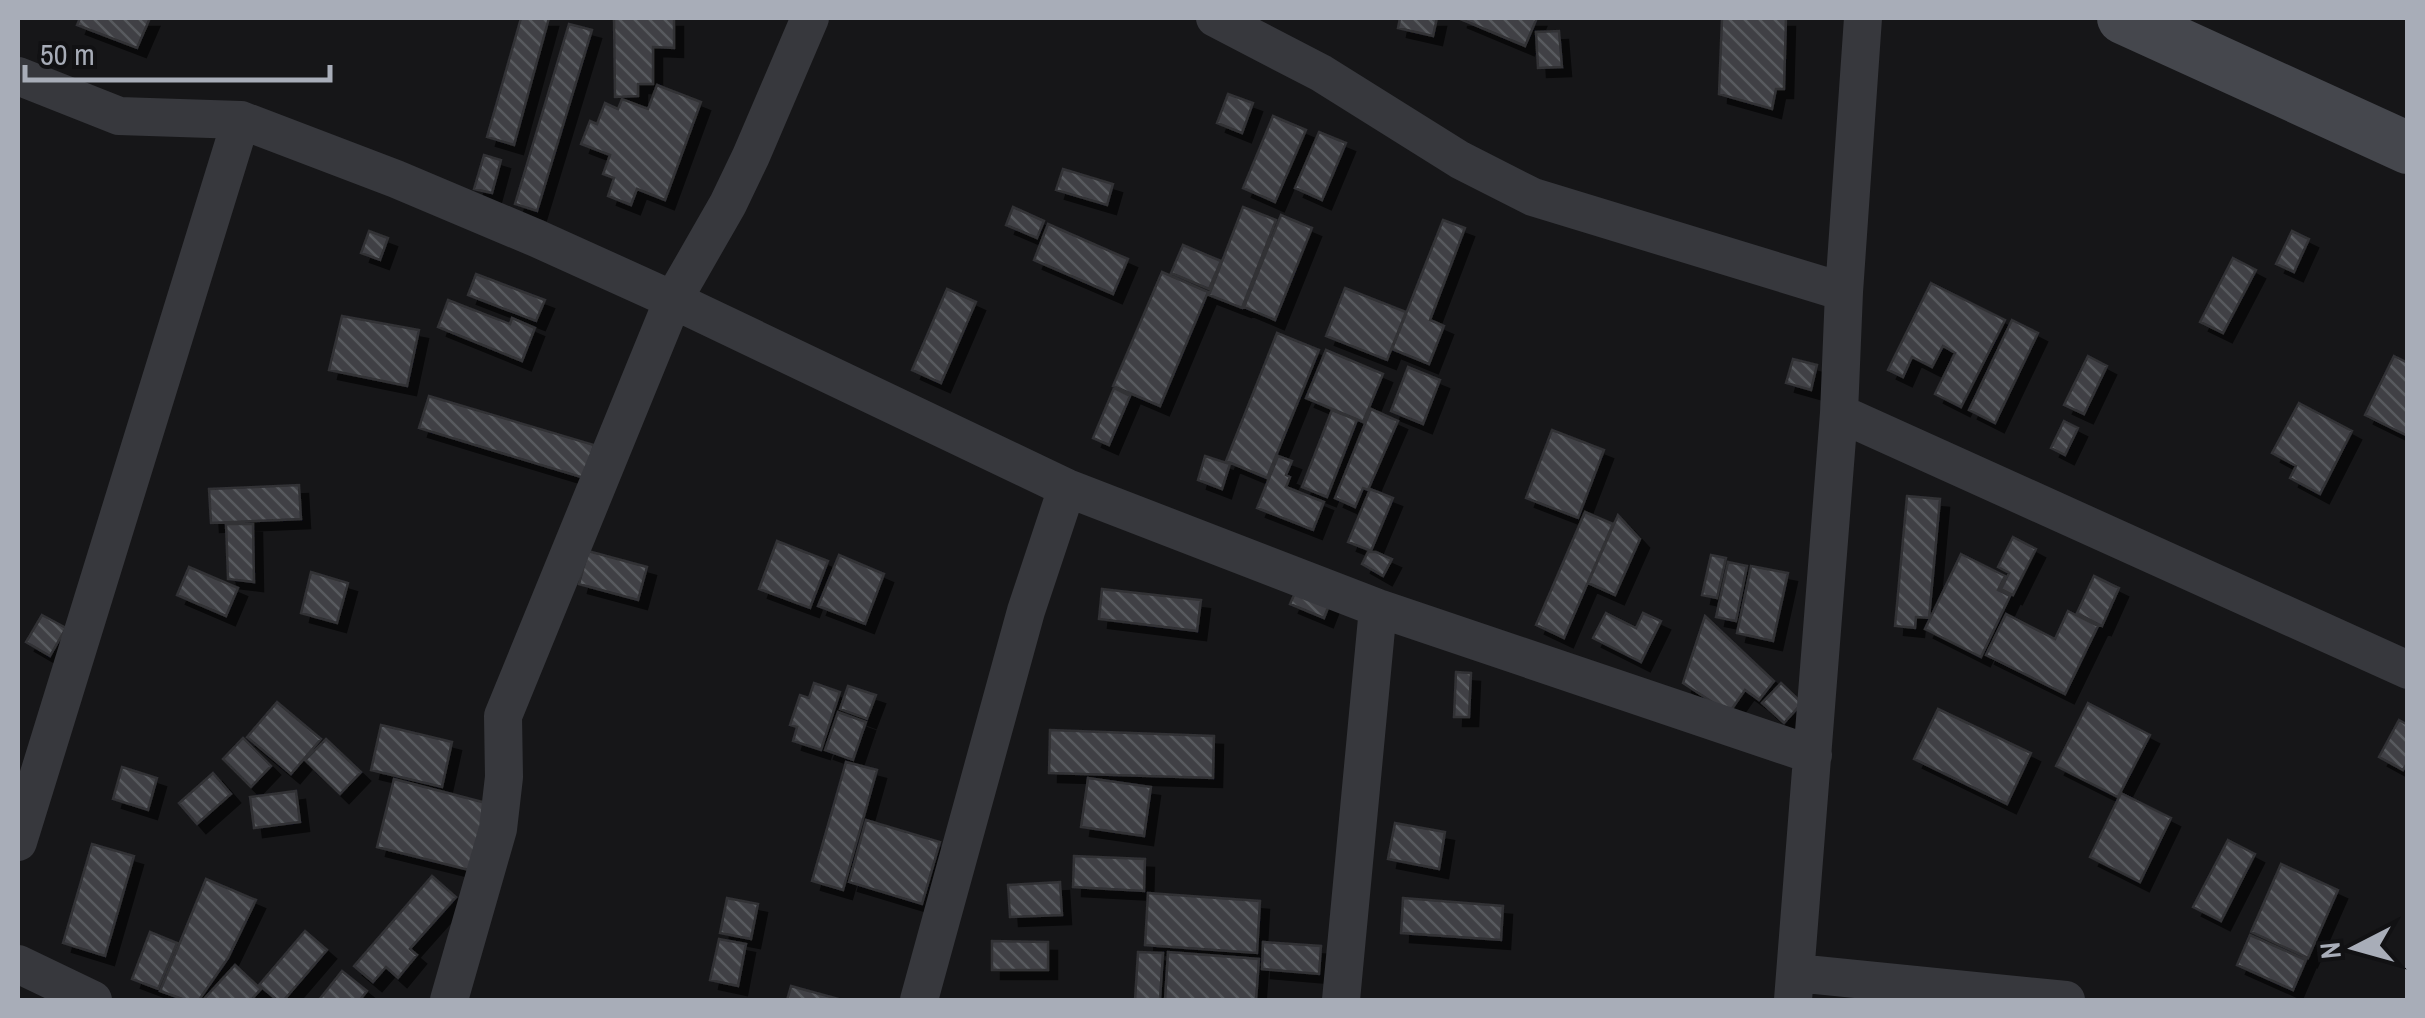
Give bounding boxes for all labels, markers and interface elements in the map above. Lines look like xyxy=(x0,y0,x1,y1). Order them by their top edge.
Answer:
scale bar xyxy=(25,20,330,82)
text: 50 m xyxy=(40,34,95,74)
north arrow xyxy=(2305,898,2405,998)
text: N xyxy=(2310,940,2350,961)

